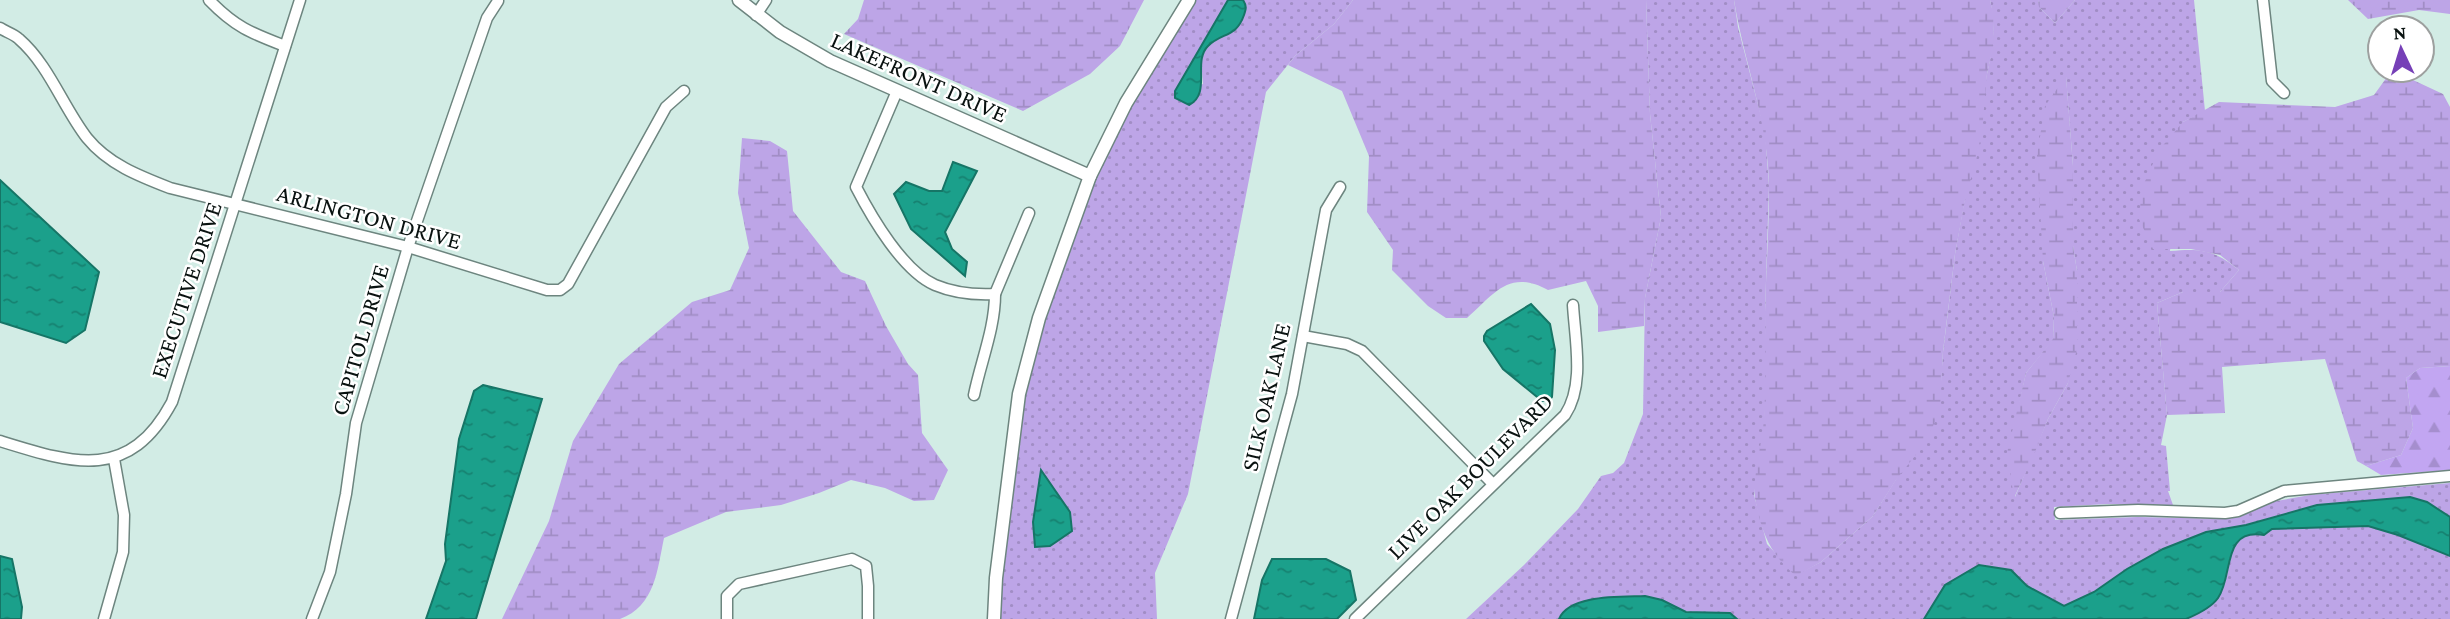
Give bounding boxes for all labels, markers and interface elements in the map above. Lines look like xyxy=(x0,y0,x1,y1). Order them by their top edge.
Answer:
north arrow xyxy=(2366,14,2436,84)
text: N xyxy=(2393,22,2407,43)
street label: LAKEFRONT DRIVE xyxy=(827,26,1012,128)
street label: ARLINGTON DRIVE xyxy=(274,179,464,254)
street label: EXECUTIVE DRIVE xyxy=(144,198,227,381)
street label: CAPITOL DRIVE xyxy=(325,261,394,418)
street label: SILK OAK LANE xyxy=(1235,320,1296,474)
street label: LIVE OAK BOULEVARD xyxy=(1381,387,1558,564)

